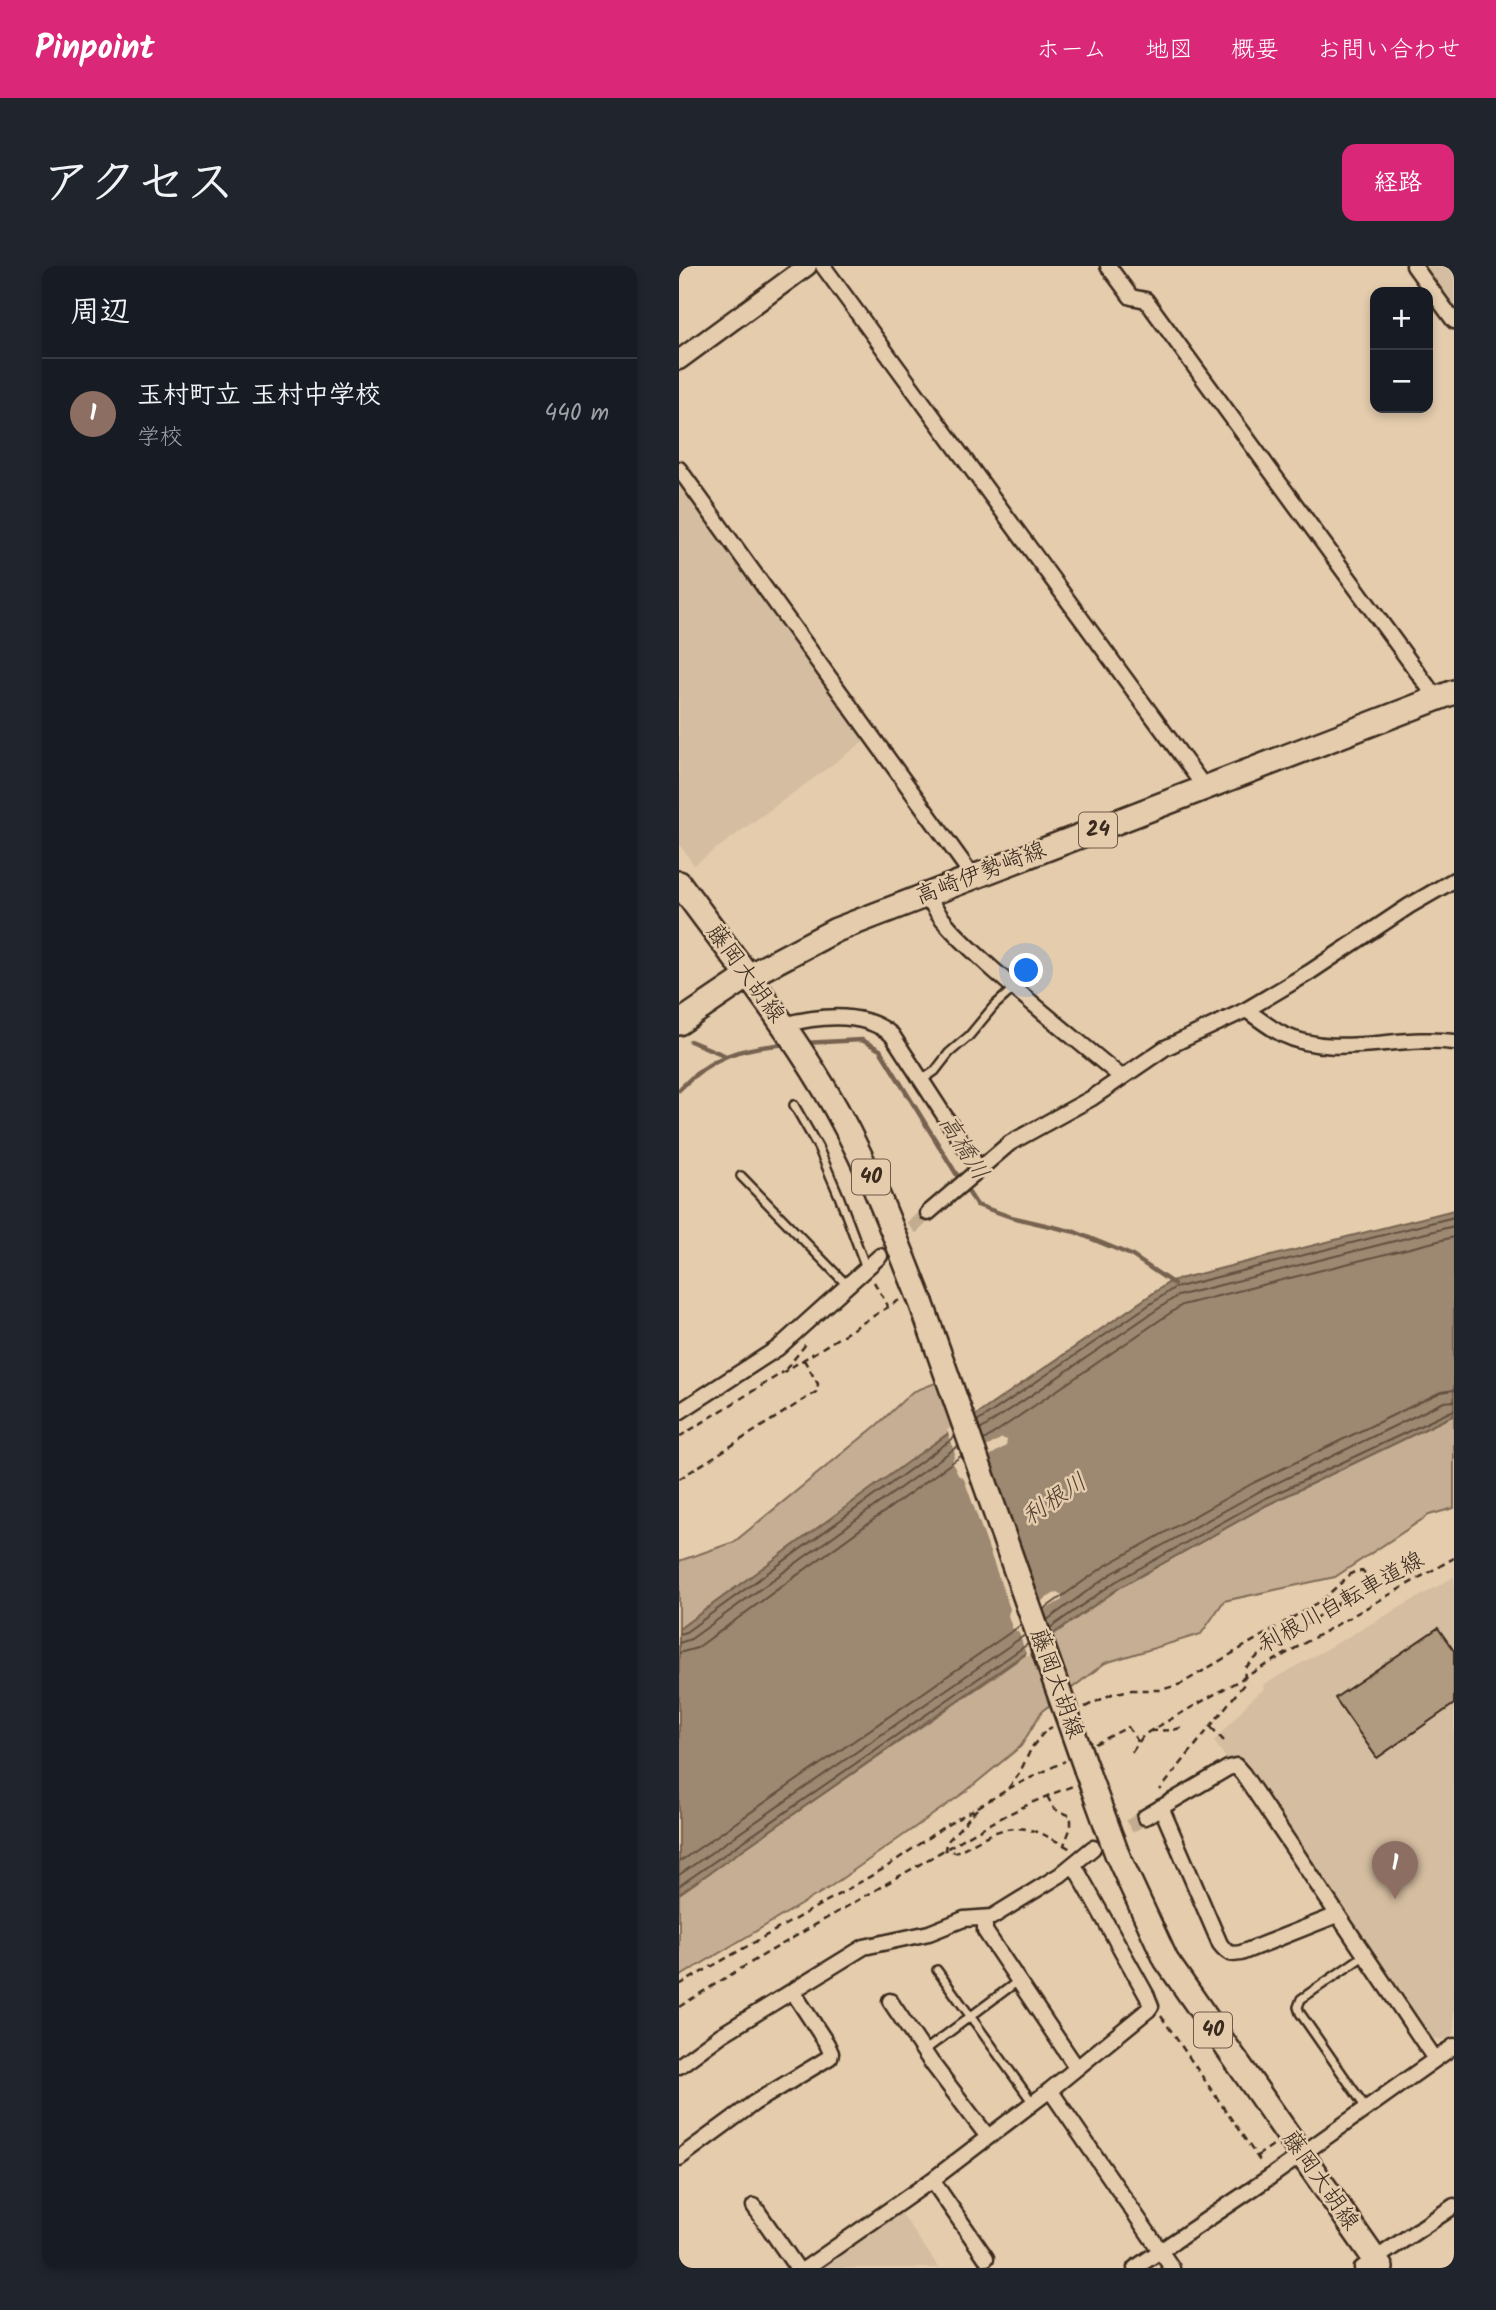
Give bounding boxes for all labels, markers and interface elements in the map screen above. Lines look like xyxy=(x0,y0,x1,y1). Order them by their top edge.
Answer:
text: Pinpoint xyxy=(35,23,155,76)
text: ホーム xyxy=(1036,31,1107,70)
text: 地図 xyxy=(1145,31,1193,70)
text: 概要 xyxy=(1231,31,1279,70)
text: お問い合わせ xyxy=(1317,31,1461,70)
button: 経路 xyxy=(1342,144,1454,221)
text: アクセス xyxy=(42,146,235,224)
map controls xyxy=(1370,287,1433,413)
button: + xyxy=(1370,287,1433,350)
text: 周辺 xyxy=(70,289,130,337)
button: − xyxy=(1370,350,1433,413)
text: 玉村町立 玉村中学校 xyxy=(137,375,381,417)
text: 1 xyxy=(90,396,96,432)
text: 440 m xyxy=(545,396,609,432)
text: 学校 xyxy=(137,420,183,456)
road number: 24 xyxy=(1079,812,1117,848)
street label: 高崎伊勢崎線 xyxy=(910,832,1052,916)
street label: 藤岡大胡線 xyxy=(697,917,793,1031)
your location xyxy=(1009,953,1043,987)
water label: 高橋川 xyxy=(927,1107,999,1189)
road number: 40 xyxy=(852,1160,890,1194)
water label: 利根川 xyxy=(1014,1464,1096,1536)
street label: 利根川自転車道線 xyxy=(1253,1543,1431,1663)
street label: 藤岡大胡線 xyxy=(1019,1624,1093,1744)
pin: 1 xyxy=(1372,1841,1418,1899)
road number: 40 xyxy=(1194,2012,1232,2048)
street label: 藤岡大胡線 xyxy=(1272,2124,1368,2238)

